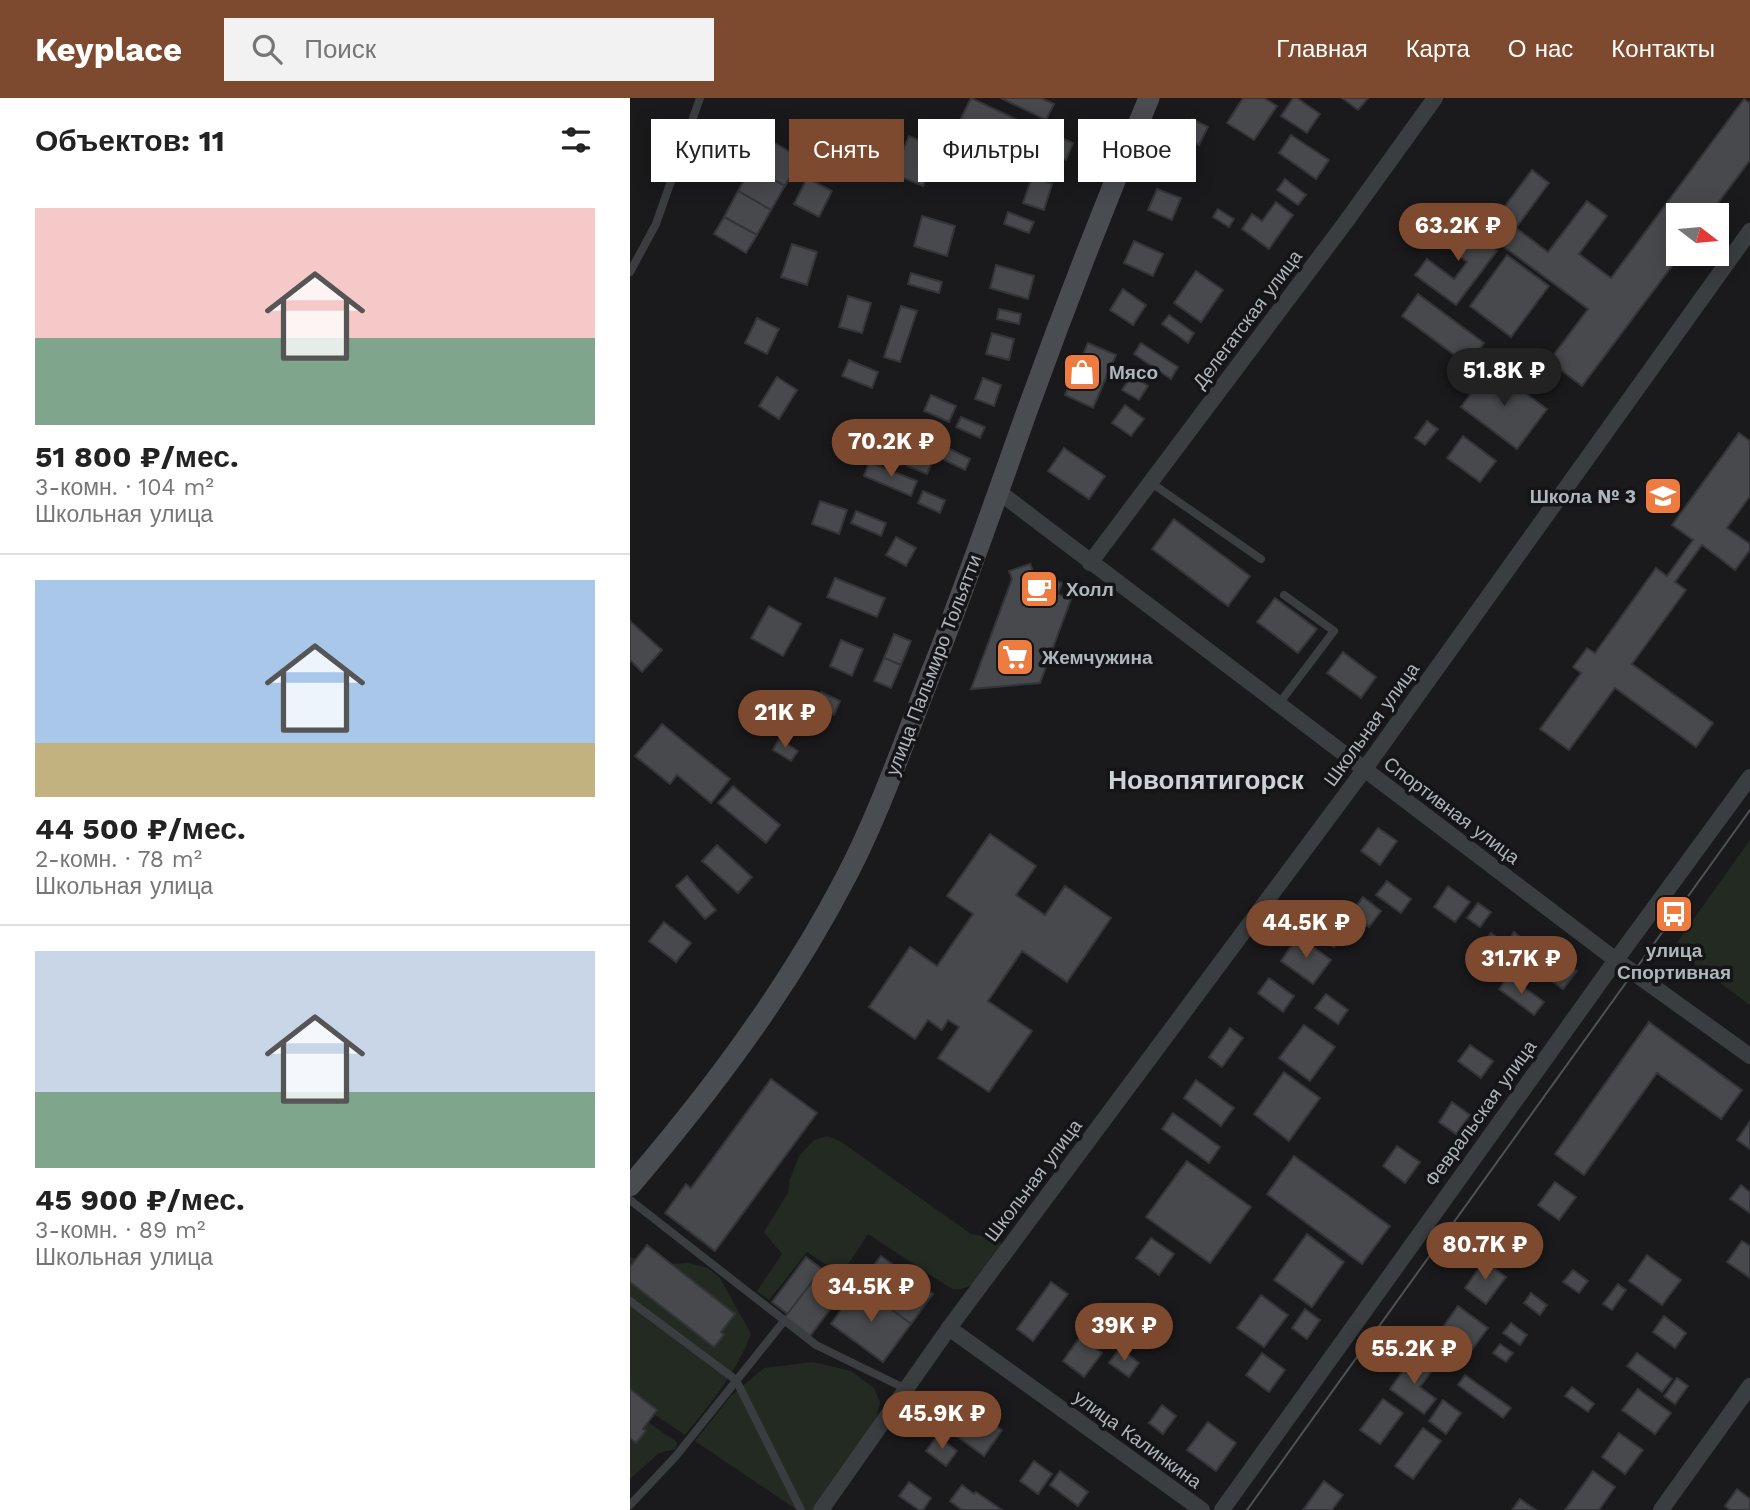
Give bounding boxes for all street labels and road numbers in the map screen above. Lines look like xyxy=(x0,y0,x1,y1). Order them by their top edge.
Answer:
street label: Делегатская улица xyxy=(1188,245,1307,393)
street label: улица Пальмиро Тольятти xyxy=(881,551,986,779)
street label: Школьная улица xyxy=(1319,658,1424,791)
street label: Спортивная улица xyxy=(1379,752,1525,869)
street label: Февральская улица xyxy=(1420,1035,1541,1191)
street label: Школьная улица xyxy=(980,1114,1087,1246)
street label: улица Калинкина xyxy=(1069,1385,1207,1494)

